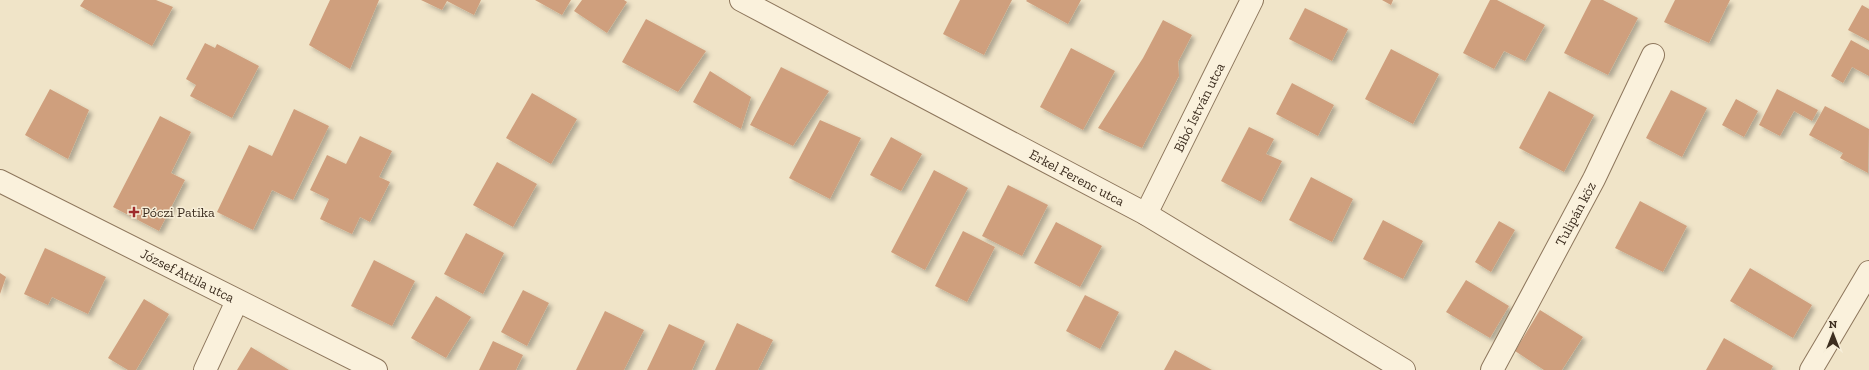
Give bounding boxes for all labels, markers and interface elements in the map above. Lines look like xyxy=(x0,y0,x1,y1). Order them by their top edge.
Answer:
street label: Bibó István utca xyxy=(1170,60,1228,155)
street label: Erkel Ferenc utca xyxy=(1027,145,1128,210)
street label: Tulipán köz xyxy=(1551,178,1600,249)
place label: Póczi Patika xyxy=(142,204,215,221)
marker: Póczi Patika xyxy=(129,207,139,217)
street label: József Attila utca xyxy=(138,245,238,306)
north arrow xyxy=(1813,314,1853,354)
text: N xyxy=(1829,318,1838,331)

